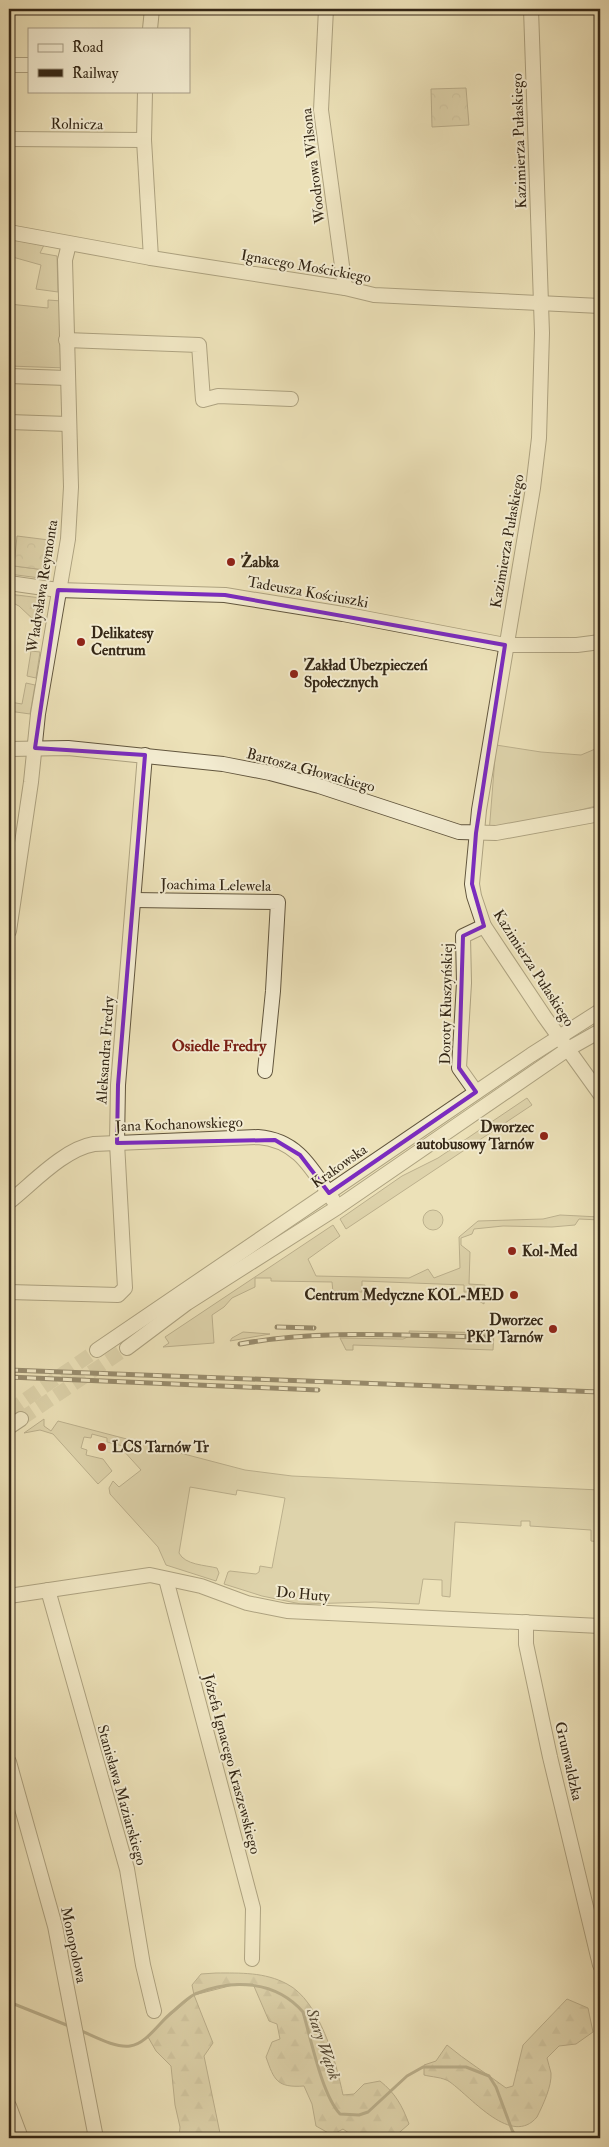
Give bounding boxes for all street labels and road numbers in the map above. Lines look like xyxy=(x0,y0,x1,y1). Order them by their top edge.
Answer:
street label: Kazimierza Pułaskiego xyxy=(508,73,531,209)
street label: Woodrowa Wilsona xyxy=(297,106,330,226)
street label: Rolnicza xyxy=(50,115,104,134)
street label: Ignacego Mościckiego xyxy=(239,246,373,287)
street label: Kazimierza Pułaskiego xyxy=(486,473,529,610)
street label: Władysława Reymonta xyxy=(22,518,62,655)
street label: Tadeusza Kościuszki xyxy=(246,572,370,613)
street label: Bartosza Głowackiego xyxy=(245,744,377,797)
street label: Joachima Lelewela xyxy=(159,875,272,897)
street label: Kazimierza Pułaskiego xyxy=(489,906,578,1030)
street label: Doroty Kłuszyńskiej xyxy=(436,943,457,1065)
street label: Aleksandra Fredry xyxy=(92,995,119,1106)
street label: Jana Kochanowskiego xyxy=(114,1113,243,1137)
street label: Krakowska xyxy=(308,1140,372,1193)
street label: Do Huty xyxy=(275,1583,331,1606)
street label: Józefa Ignacego Kraszewskiego xyxy=(197,1671,265,1856)
street label: Grunwaldzka xyxy=(550,1720,587,1803)
street label: Stanisława Maziarskiego xyxy=(92,1723,151,1868)
street label: Monopolowa xyxy=(55,1905,91,1986)

